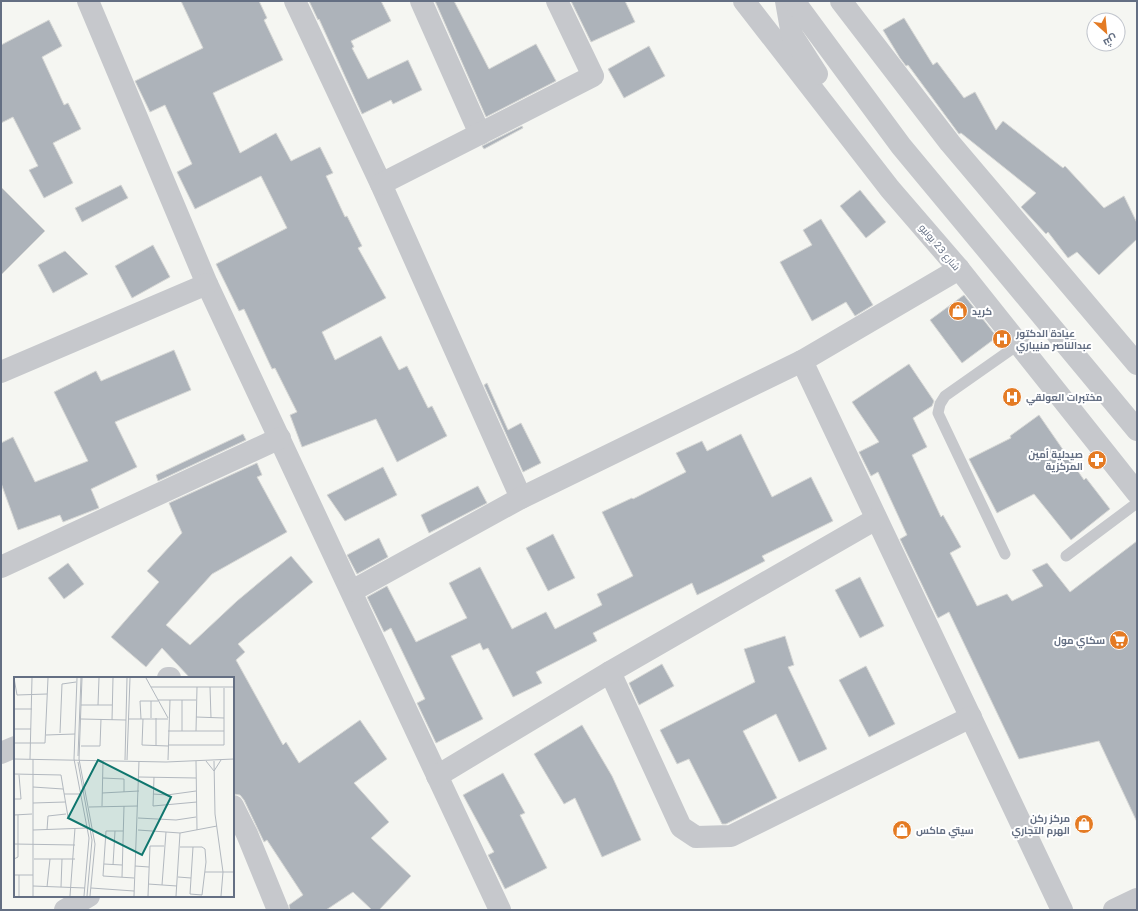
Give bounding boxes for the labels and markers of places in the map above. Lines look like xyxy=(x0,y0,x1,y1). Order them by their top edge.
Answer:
shop icon: كريد xyxy=(947,300,969,322)
place label: كريد xyxy=(972,305,992,318)
place label: عيادة الدكتور عبدالناصر منيباري xyxy=(1015,327,1092,354)
hospital icon: عيادة الدكتور عبدالناصر منيباري xyxy=(991,328,1013,350)
hospital icon: مختبرات العولقي xyxy=(1001,386,1023,408)
place label: مختبرات العولقي xyxy=(1026,391,1102,406)
place label: صيدلية أمين المركزية xyxy=(1028,448,1083,473)
pharmacy icon: صيدلية أمين المركزية xyxy=(1086,449,1108,471)
supermarket icon: سكاي مول xyxy=(1108,629,1130,651)
place label: سكاي مول xyxy=(1054,634,1105,649)
place label: مركز ركن الهرم التجاري xyxy=(1011,812,1070,839)
shop icon: مركز ركن الهرم التجاري xyxy=(1073,813,1095,835)
shop icon: سيتي ماكس xyxy=(891,819,913,841)
place label: سيتي ماكس xyxy=(916,824,974,839)

